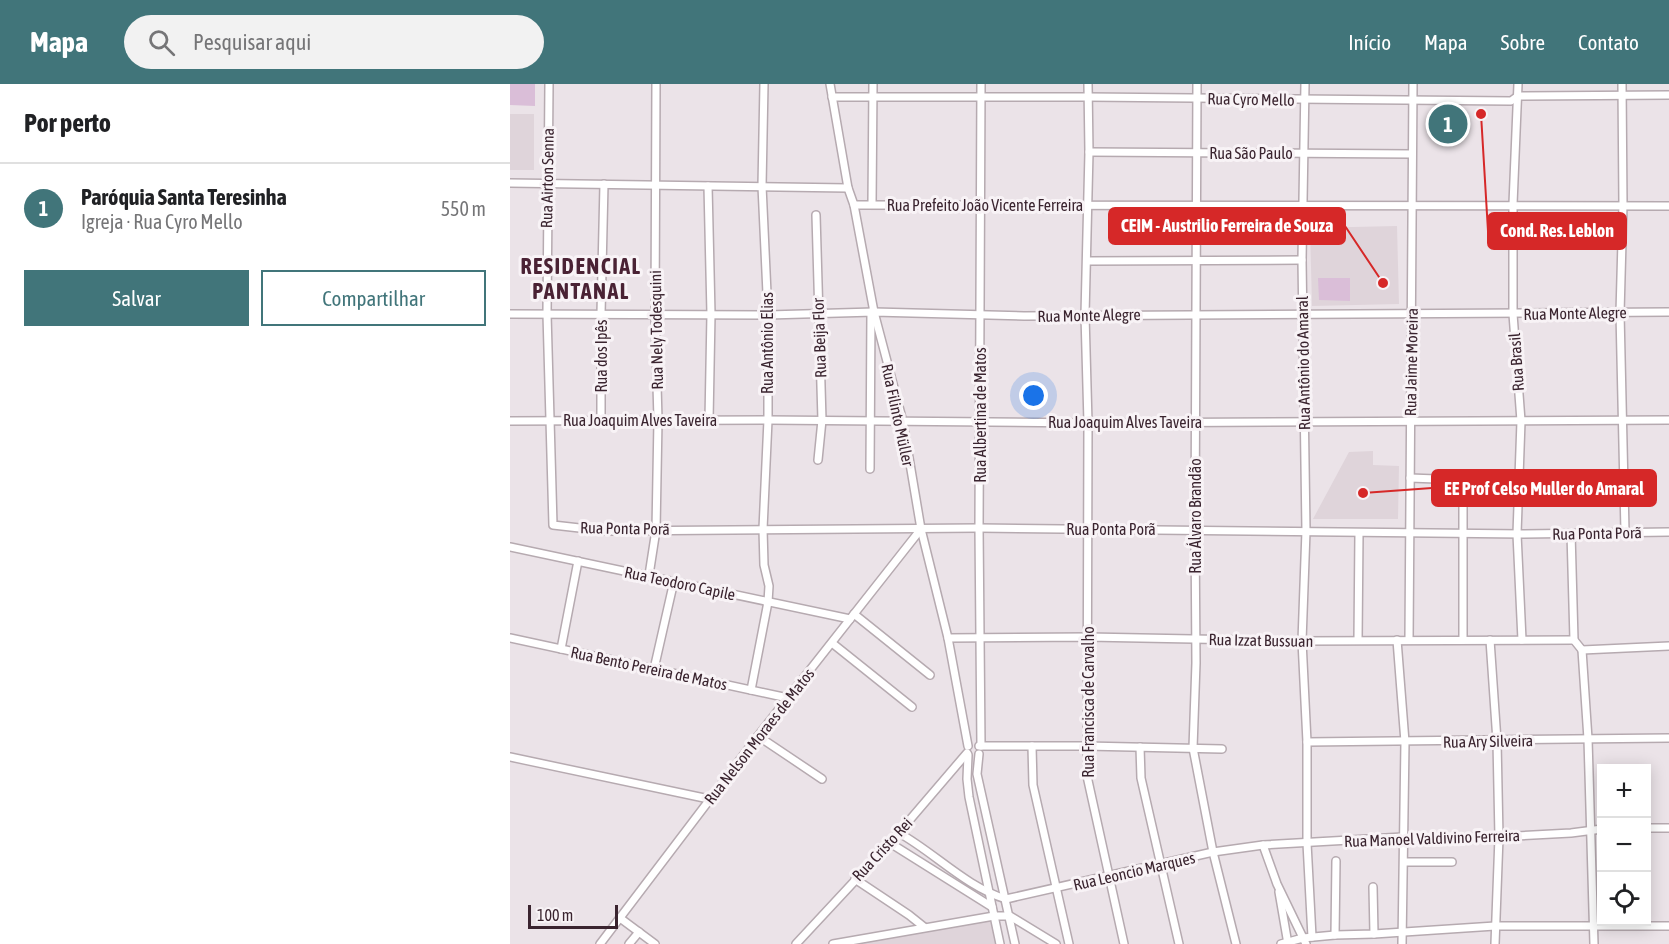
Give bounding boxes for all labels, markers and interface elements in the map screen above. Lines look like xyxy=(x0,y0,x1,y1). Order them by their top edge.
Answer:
search box xyxy=(124,15,544,69)
text: Mapa xyxy=(30,26,88,58)
icon: search xyxy=(145,26,178,59)
text: Pesquisar aqui xyxy=(193,29,311,55)
text: Início xyxy=(1348,30,1391,54)
text: Mapa xyxy=(1424,30,1468,54)
text: Sobre xyxy=(1501,30,1545,54)
text: Contato xyxy=(1578,30,1639,54)
street label: Rua Cyro Mello xyxy=(1207,89,1295,110)
pin: 1 xyxy=(1428,102,1468,147)
text: Por perto xyxy=(24,108,111,138)
street label: Rua Airton Senna xyxy=(537,128,557,228)
street label: Rua São Paulo xyxy=(1209,144,1293,162)
text: Paróquia Santa Teresinha xyxy=(81,184,287,210)
street label: Rua Prefeito João Vicente Ferreira xyxy=(887,196,1083,214)
text: 1 xyxy=(39,197,48,220)
text: 550 m xyxy=(441,197,486,220)
callout: CEIM - Austrilio Ferreira de Souza xyxy=(1109,208,1345,244)
text: Igreja · Rua Cyro Mello xyxy=(81,210,243,233)
callout: Cond. Res. Leblon xyxy=(1488,213,1626,249)
text: CEIM - Austrilio Ferreira de Souza xyxy=(1121,215,1333,236)
text: Cond. Res. Leblon xyxy=(1500,220,1614,241)
district label: RESIDENCIAL PANTANAL xyxy=(520,253,642,304)
button: Salvar xyxy=(24,270,249,326)
button: Compartilhar xyxy=(261,270,486,326)
street label: Rua Nely Todesquini xyxy=(646,270,667,390)
street label: Rua Antônio Elias xyxy=(758,292,776,394)
street label: Rua Antônio do Amaral xyxy=(1293,295,1313,430)
street label: Rua Beija Flor xyxy=(809,297,830,378)
street label: Rua Monte Alegre xyxy=(1523,303,1627,324)
street label: Rua Monte Alegre xyxy=(1037,305,1141,326)
street label: Rua Jaime Moreira xyxy=(1401,308,1421,416)
street label: Rua dos Ipês xyxy=(592,319,611,392)
street label: Rua Brasil xyxy=(1505,332,1527,392)
street label: Rua Albertina de Matos xyxy=(971,347,989,483)
street label: Rua Filinto Müller xyxy=(878,362,918,468)
your location xyxy=(1019,381,1048,410)
street label: Rua Joaquim Alves Taveira xyxy=(563,411,717,430)
street label: Rua Joaquim Alves Taveira xyxy=(1048,413,1202,432)
street label: Rua Álvaro Brandão xyxy=(1186,458,1204,574)
callout: EE Prof Celso Muller do Amaral xyxy=(1432,470,1656,506)
text: EE Prof Celso Muller do Amaral xyxy=(1444,478,1644,499)
street label: Rua Ponta Porã xyxy=(580,518,670,538)
street label: Rua Ponta Porã xyxy=(1066,520,1156,538)
street label: Rua Ponta Porã xyxy=(1552,523,1642,543)
street label: Rua Teodoro Capile xyxy=(623,562,737,605)
street label: Rua Francisca de Carvalho xyxy=(1079,626,1097,778)
street label: Rua Izzat Bussuan xyxy=(1208,630,1314,650)
street label: Rua Bento Pereira de Matos xyxy=(569,643,729,693)
street label: Rua Nelson Moraes de Matos xyxy=(700,664,818,808)
street label: Rua Ary Silveira xyxy=(1443,731,1533,752)
map controls xyxy=(1597,764,1651,926)
button: + xyxy=(1597,764,1651,818)
street label: Rua Cristo Rei xyxy=(848,814,916,884)
button: − xyxy=(1597,818,1651,872)
street label: Rua Manoel Valdivino Ferreira xyxy=(1344,826,1520,850)
street label: Rua Leoncio Marques xyxy=(1071,848,1197,895)
button: locate xyxy=(1597,872,1651,926)
scale bar xyxy=(528,902,618,930)
text: 100 m xyxy=(537,906,573,924)

